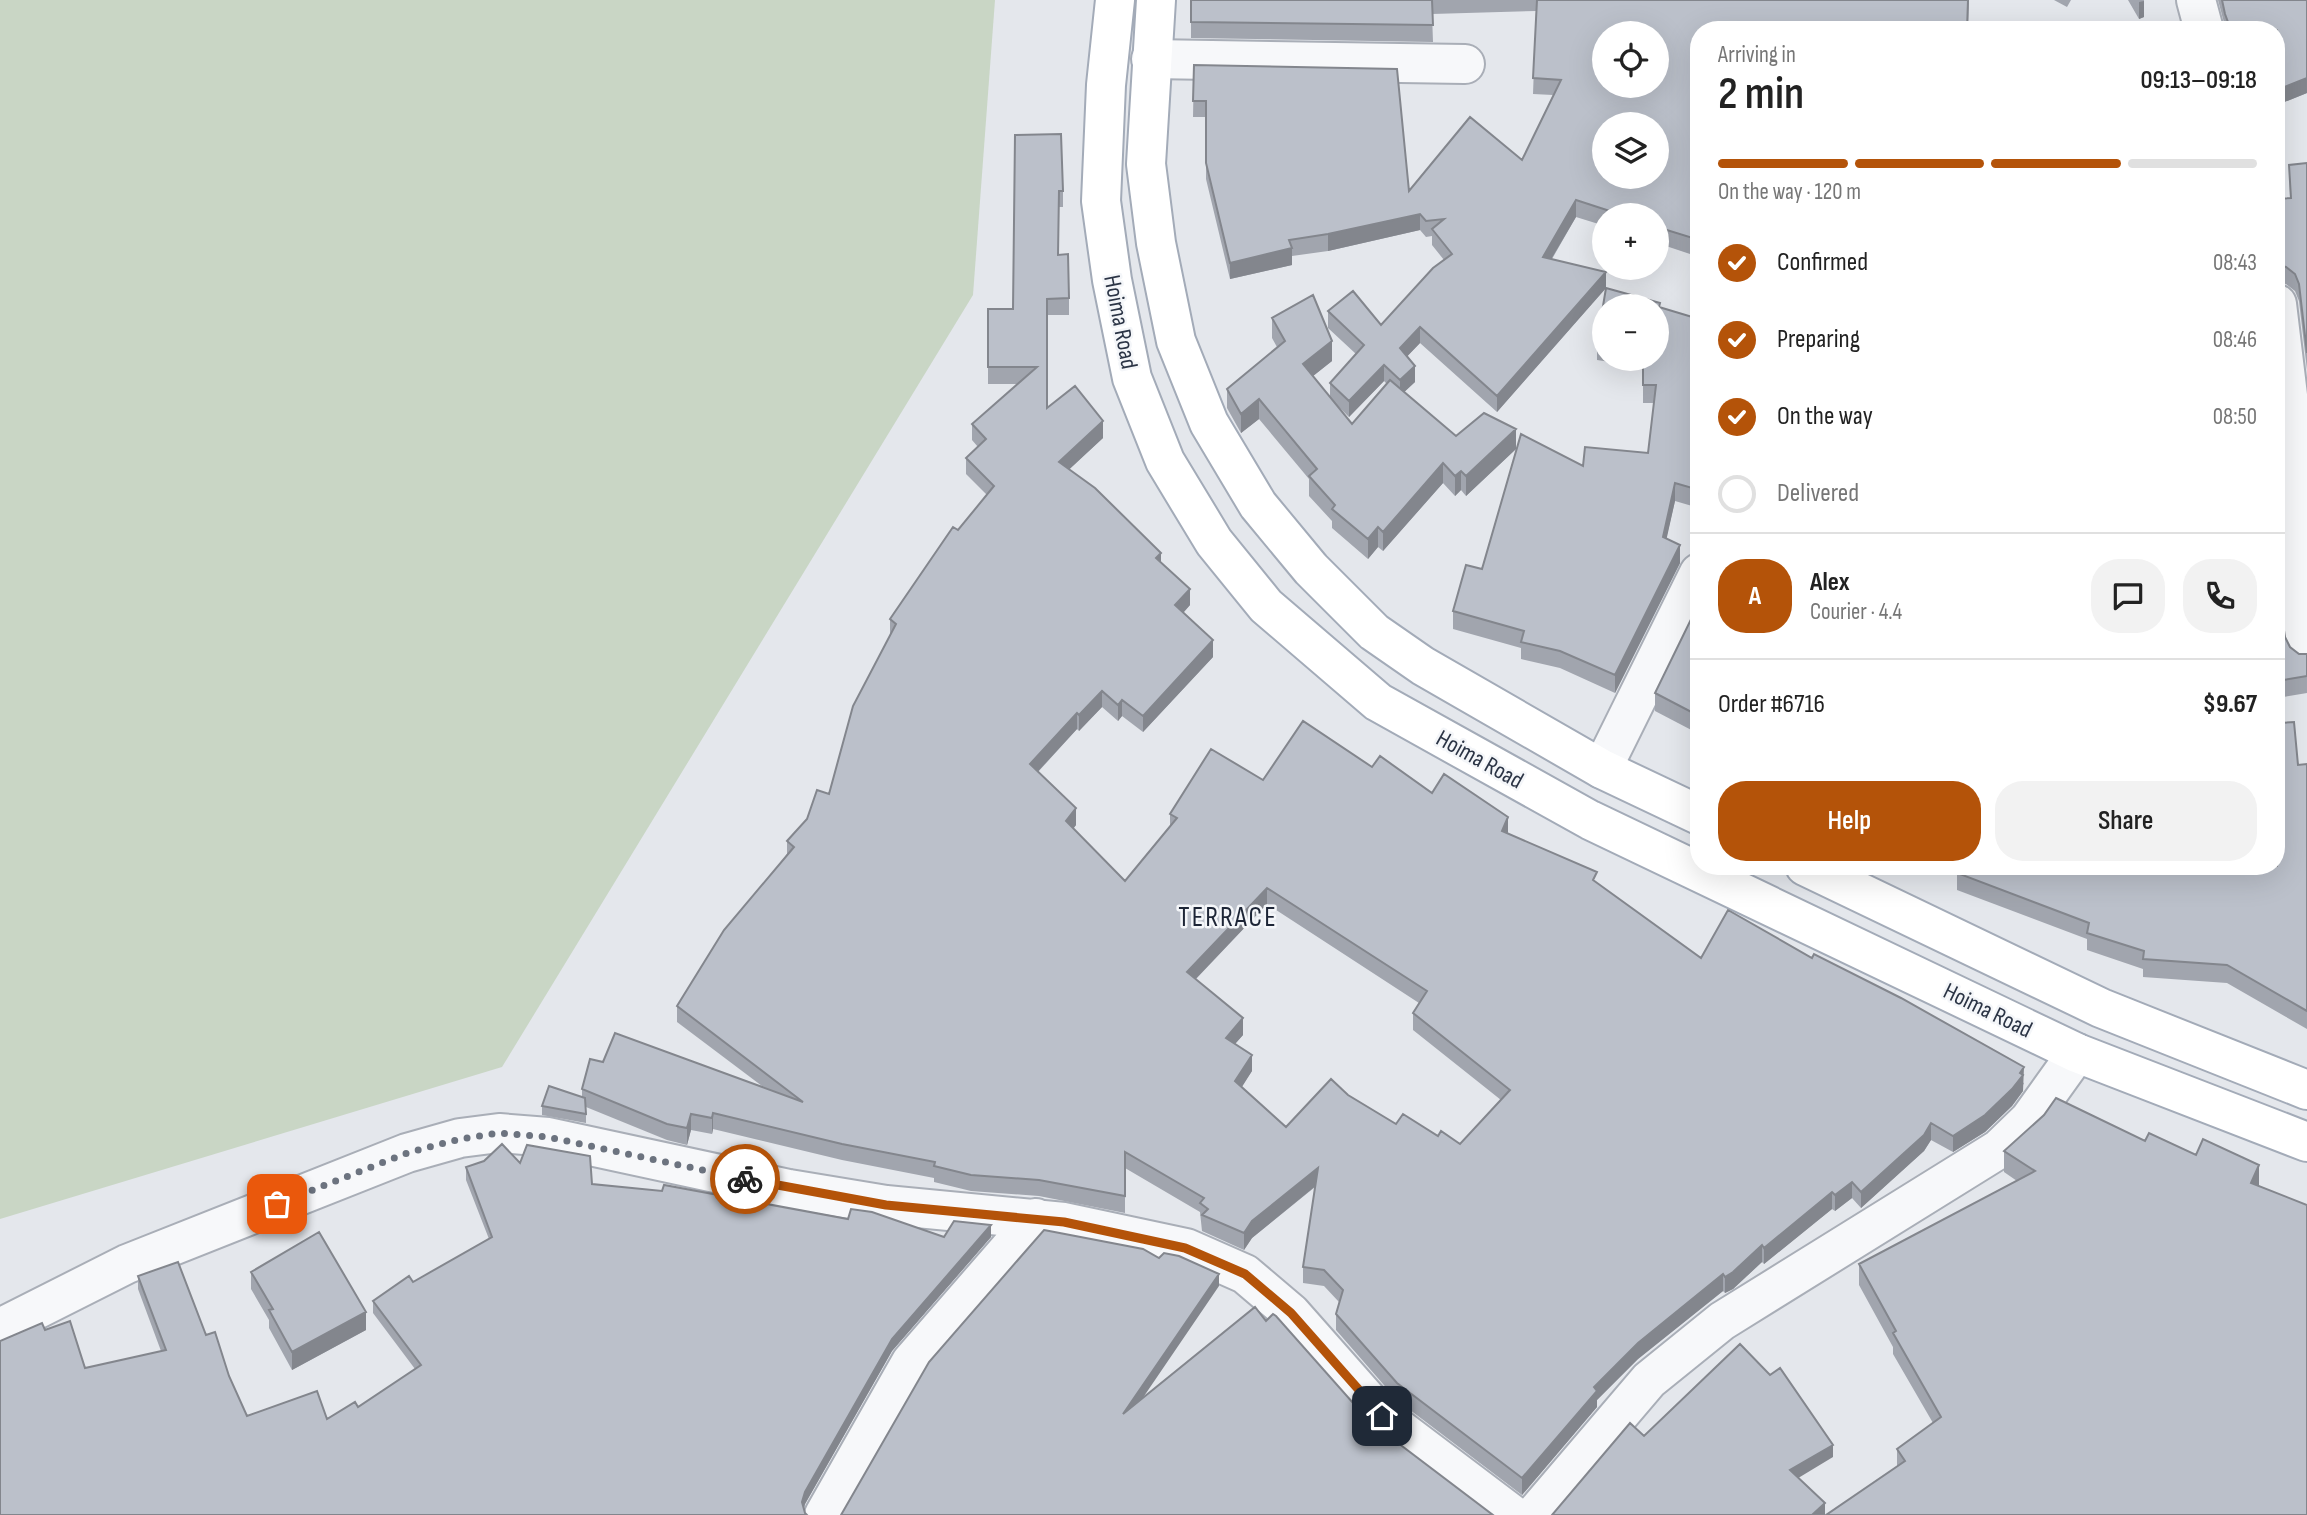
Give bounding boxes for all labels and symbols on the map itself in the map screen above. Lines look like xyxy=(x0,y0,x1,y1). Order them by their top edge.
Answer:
street label: Hoima Road xyxy=(1097,273,1144,372)
street label: Hoima Road xyxy=(1431,724,1528,795)
district label: TERRACE xyxy=(1178,901,1278,934)
street label: Hoima Road xyxy=(1939,977,2037,1044)
courier xyxy=(710,1144,780,1214)
pin xyxy=(247,1174,307,1234)
pin xyxy=(1352,1386,1412,1446)

